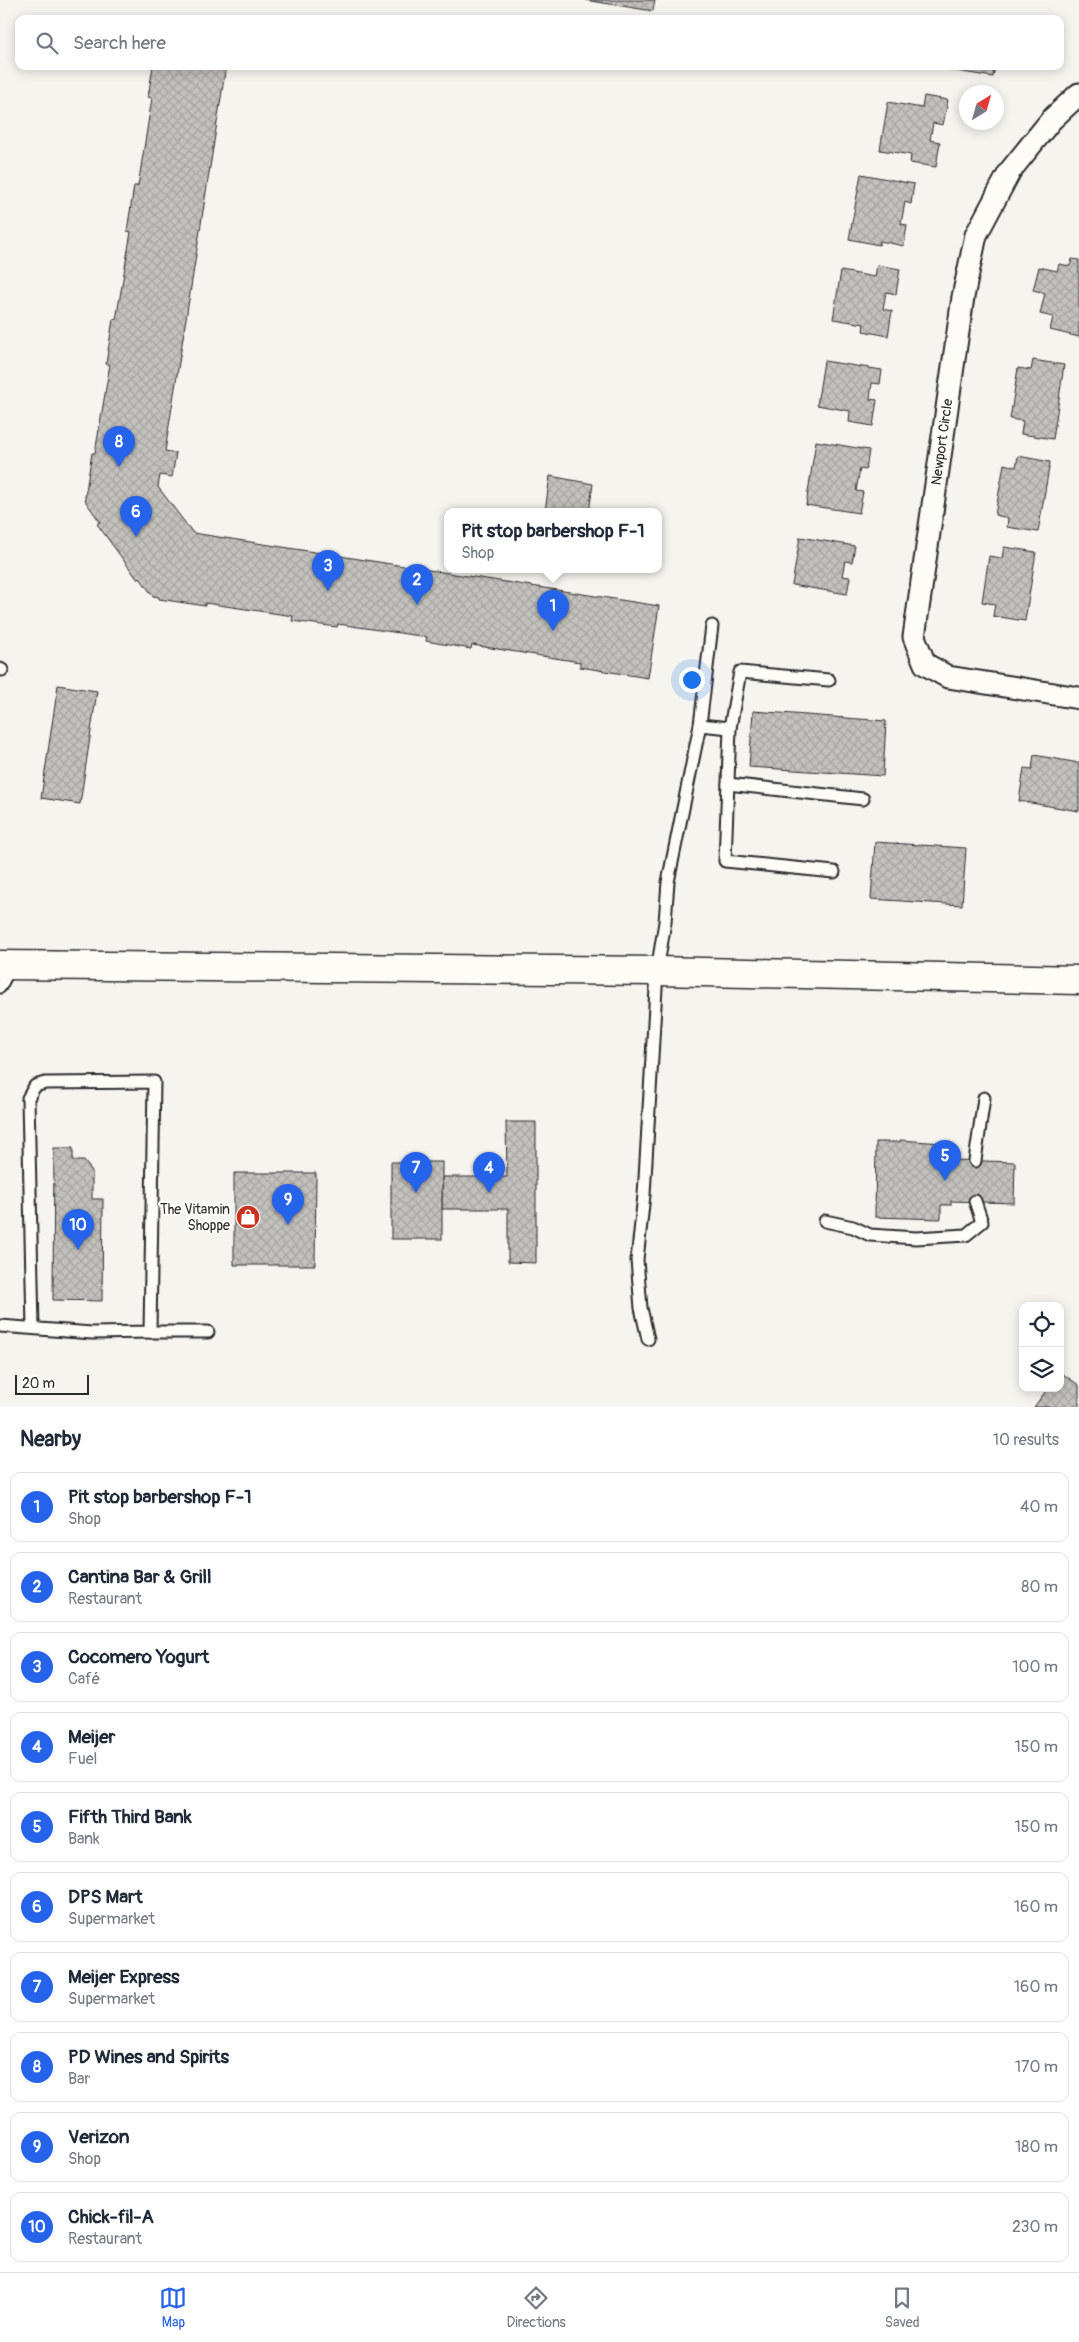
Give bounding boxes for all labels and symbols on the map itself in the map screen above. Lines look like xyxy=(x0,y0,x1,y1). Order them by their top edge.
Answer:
north arrow xyxy=(959,85,1004,130)
street label: Newport Circle xyxy=(928,398,956,486)
pin: 8 xyxy=(103,426,135,467)
pin: 6 xyxy=(120,496,152,537)
pin: 3 xyxy=(312,550,344,591)
pin: 2 xyxy=(401,564,433,605)
pin: 1 xyxy=(537,590,569,631)
your location xyxy=(679,667,705,693)
pin: 5 xyxy=(929,1140,961,1181)
pin: 7 xyxy=(400,1152,432,1193)
pin: 4 xyxy=(473,1152,505,1193)
pin: 9 xyxy=(272,1184,304,1225)
place label: The Vitamin Shoppe xyxy=(160,1201,230,1234)
shop icon: The Vitamin Shoppe xyxy=(235,1204,261,1230)
pin: 10 xyxy=(62,1209,94,1250)
scale bar xyxy=(15,1372,89,1395)

